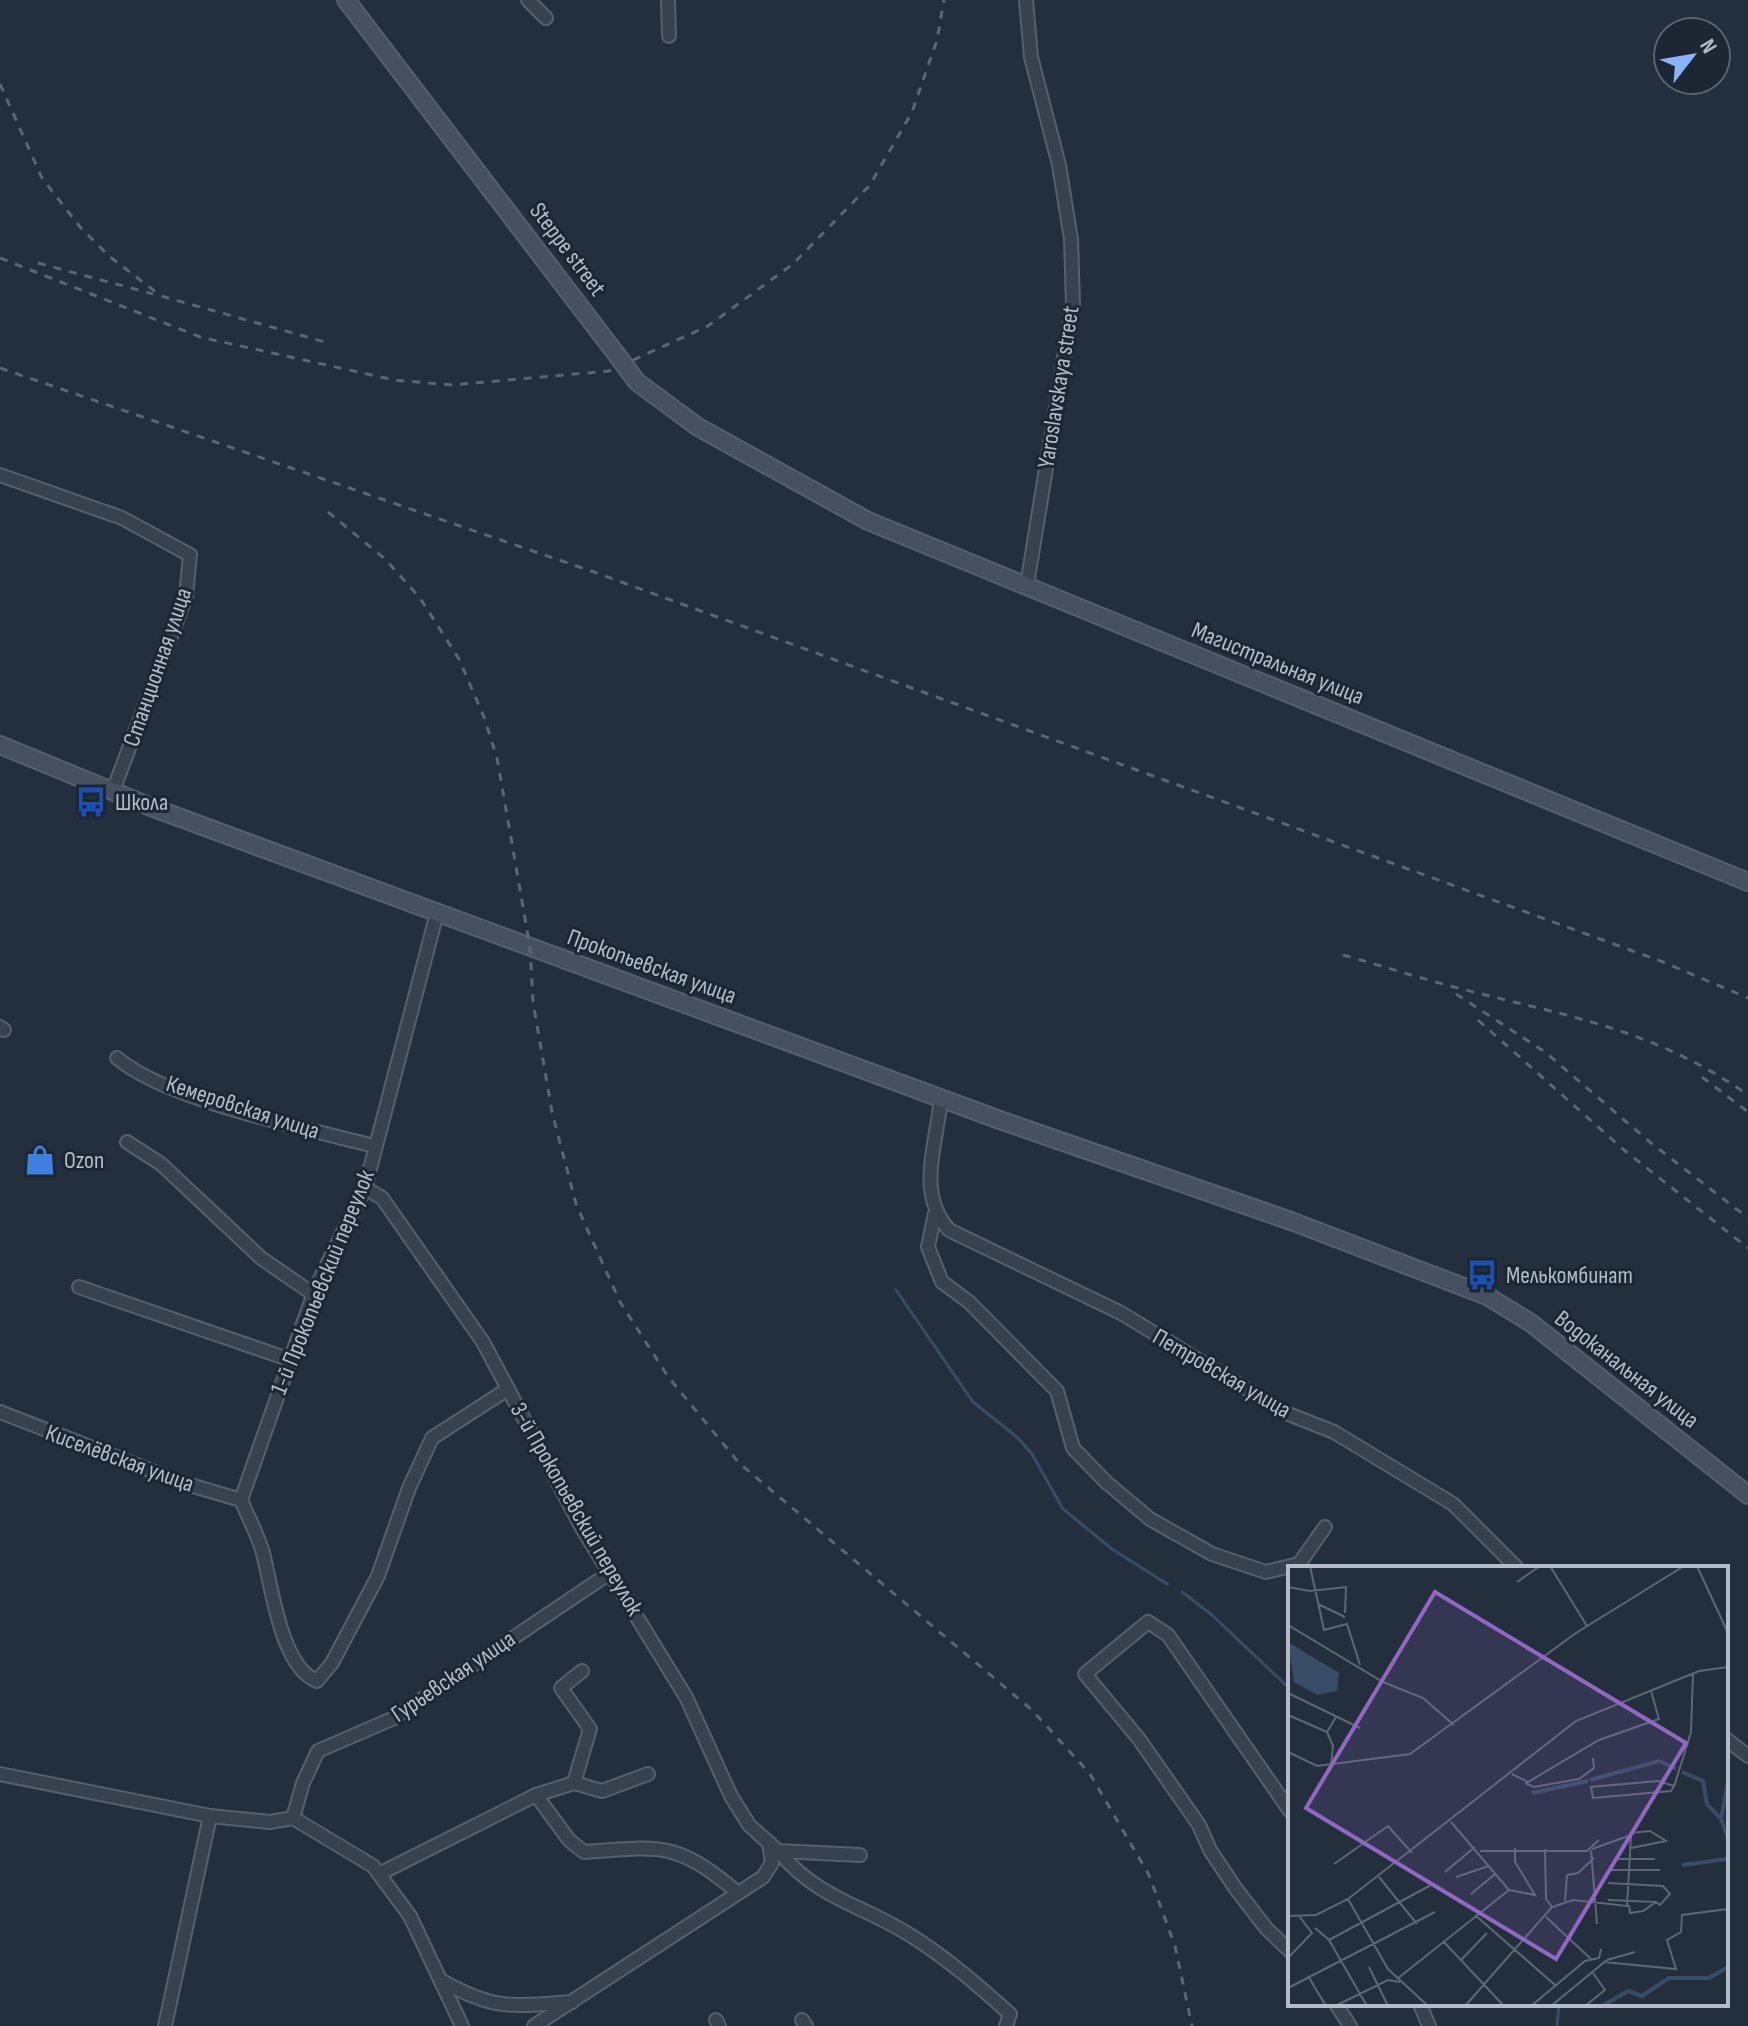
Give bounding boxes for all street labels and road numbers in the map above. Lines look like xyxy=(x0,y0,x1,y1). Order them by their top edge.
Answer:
street label: Steppe street xyxy=(523,197,612,302)
street label: Yaroslavskaya street xyxy=(1031,304,1086,470)
street label: Станционная улица xyxy=(117,584,198,750)
street label: Магистральная улица xyxy=(1187,616,1368,711)
street label: Прокопьевская улица xyxy=(563,922,740,1010)
street label: Кемеровская улица xyxy=(163,1069,323,1146)
street label: 1-й Прокопьевский переулок xyxy=(264,1165,381,1399)
street label: Водоканальная улица xyxy=(1549,1304,1705,1435)
street label: Петровская улица xyxy=(1147,1322,1296,1425)
street label: 3-й Прокопьевский переулок xyxy=(504,1398,650,1622)
street label: Киселёвская улица xyxy=(42,1418,198,1499)
street label: Гурьевская улица xyxy=(386,1624,521,1728)

